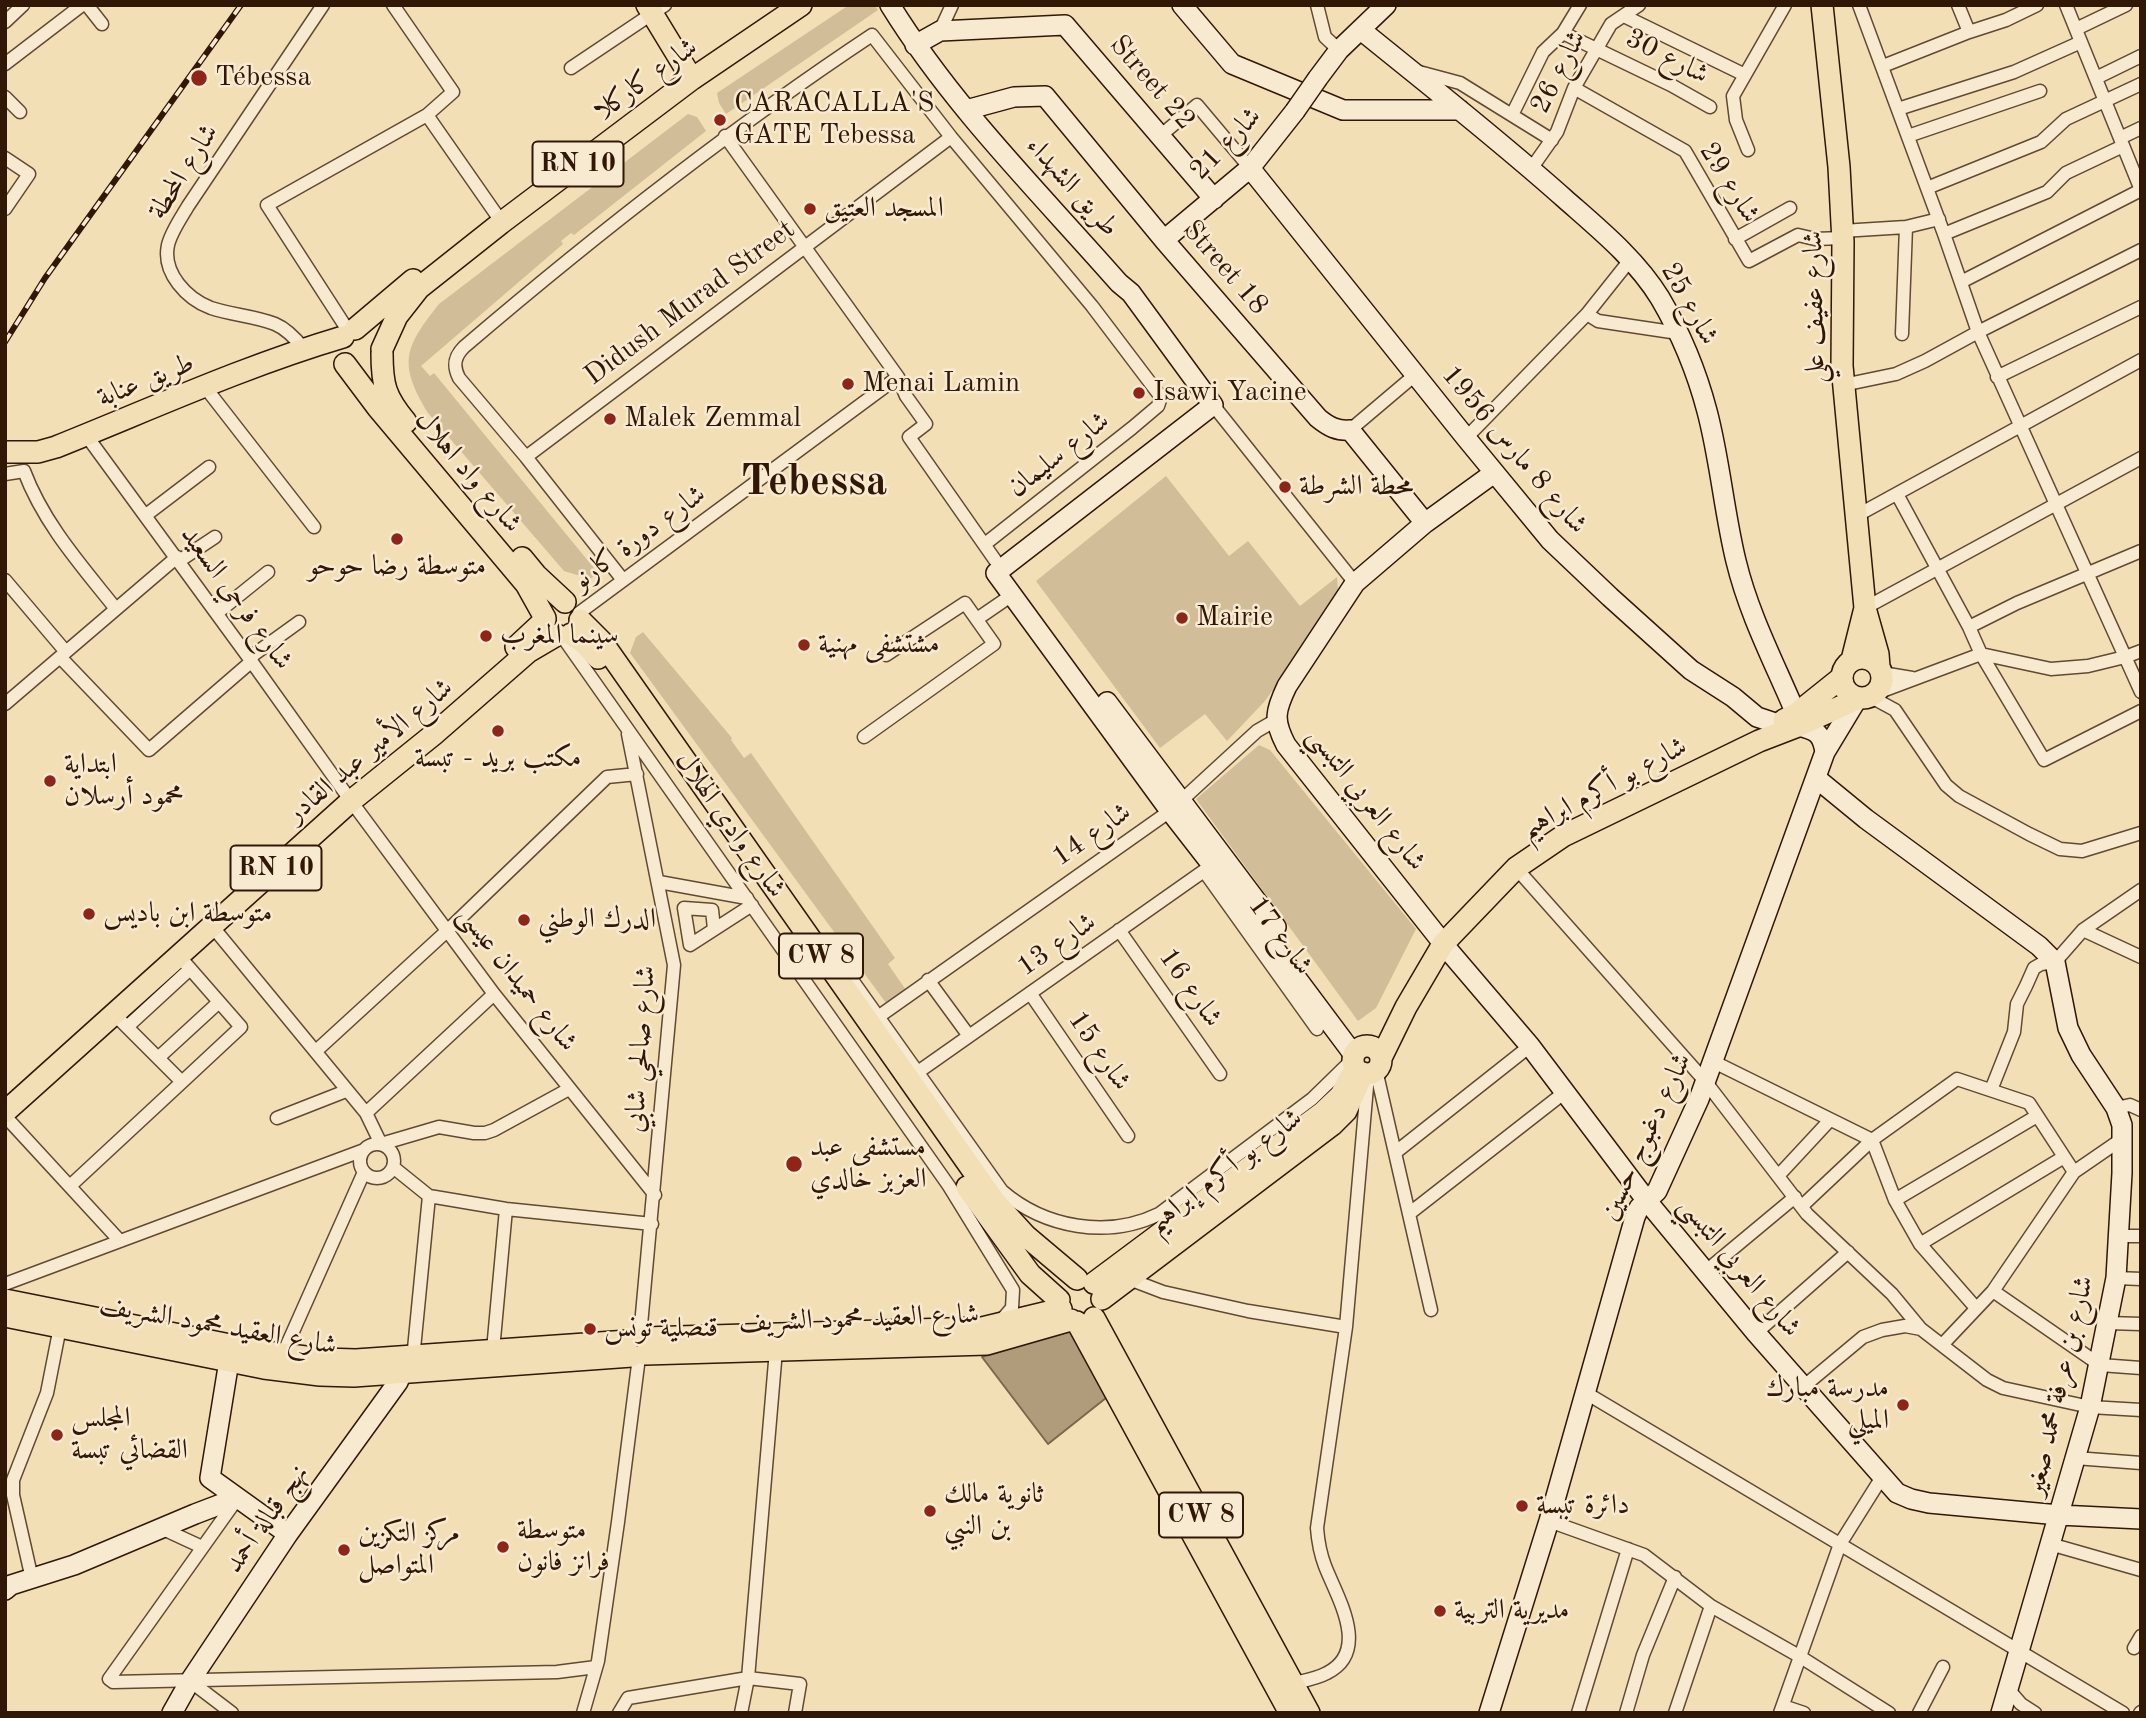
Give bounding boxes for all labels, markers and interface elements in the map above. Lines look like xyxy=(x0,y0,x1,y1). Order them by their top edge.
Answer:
street label: شارع 30 xyxy=(1620,22,1714,92)
street label: شارع 26 xyxy=(1524,25,1594,119)
street label: Street 22 xyxy=(1102,29,1202,137)
street label: شارع كاركلا xyxy=(588,31,704,129)
place label: Tébessa xyxy=(215,61,311,95)
marker: Tébessa xyxy=(189,68,209,88)
place label: CARACALLA'S GATE Tebessa xyxy=(734,87,934,153)
street label: شارع 21 xyxy=(1183,100,1269,188)
marker: CARACALLA'S GATE Tebessa xyxy=(712,112,728,128)
street label: شارع المحطة xyxy=(142,118,226,226)
street label: طريق الشهداء xyxy=(1018,130,1126,244)
street label: شارع 29 xyxy=(1691,136,1767,230)
road number: RN 10 xyxy=(532,141,624,186)
place label: المسجد العتيق xyxy=(824,192,944,226)
marker: المسجد العتيق xyxy=(802,201,818,217)
street label: Didush Murad Street xyxy=(578,213,802,393)
street label: Street 18 xyxy=(1175,214,1275,322)
street label: شارع عفيف علي xyxy=(1797,230,1833,384)
street label: شارع 25 xyxy=(1653,257,1725,351)
street label: طريق عنابة xyxy=(93,346,199,416)
street label: شارع 8 مارس 1956 xyxy=(1434,359,1594,541)
place label: Menai Lamin xyxy=(862,367,1020,401)
marker: Menai Lamin xyxy=(840,376,856,392)
place label: Isawi Yacine xyxy=(1153,376,1307,410)
marker: Isawi Yacine xyxy=(1131,385,1147,401)
place label: Malek Zemmal xyxy=(624,402,801,436)
street label: شارع واد اهلال xyxy=(407,404,529,540)
street label: شارع سليمان xyxy=(1001,405,1117,505)
marker: Malek Zemmal xyxy=(602,411,618,427)
district label: Tebessa xyxy=(741,458,887,508)
place label: محطة الشرطة xyxy=(1299,470,1413,504)
street label: شارع دورة كارنو xyxy=(565,478,713,598)
marker: محطة الشرطة xyxy=(1277,479,1293,495)
street label: شارع فرحي السعيد xyxy=(172,519,300,677)
marker: متوسطة رضا حوحو xyxy=(389,531,405,547)
place label: متوسطة رضا حوحو xyxy=(308,550,486,584)
place label: Mairie xyxy=(1196,601,1273,635)
marker: Mairie xyxy=(1174,610,1190,626)
place label: سينما المغرب xyxy=(500,619,619,653)
marker: سينما المغرب xyxy=(478,628,494,644)
place label: مشتشفى مهنية xyxy=(818,628,940,662)
marker: مشتشفى مهنية xyxy=(796,637,812,653)
street label: شارع الأمير عبد القادر xyxy=(280,671,460,831)
street label: شارع العربي التبسي xyxy=(1299,720,1433,878)
marker: مكتب بريد - تبسة xyxy=(490,723,506,739)
street label: شارع بو أكرم ابراهيم xyxy=(1515,730,1693,846)
place label: مكتب بريد - تبسة xyxy=(415,742,581,776)
street label: شارع وادي الهلال xyxy=(667,745,793,905)
place label: ابتداية محمود أرسلان xyxy=(64,748,184,814)
marker: ابتداية محمود أرسلان xyxy=(42,773,58,789)
street label: شارع 14 xyxy=(1046,796,1138,874)
road number: RN 10 xyxy=(230,846,322,890)
street label: شارع 17 xyxy=(1240,890,1320,982)
place label: متوسطة ابن باديس xyxy=(103,897,272,931)
street label: شارع حميدان عيسى xyxy=(450,899,584,1059)
place label: الدرك الوطني xyxy=(538,903,656,937)
marker: متوسطة ابن باديس xyxy=(81,906,97,922)
street label: شارع 13 xyxy=(1011,906,1103,984)
marker: الدرك الوطني xyxy=(516,912,532,928)
road number: CW 8 xyxy=(779,934,863,979)
street label: شارع 16 xyxy=(1151,942,1229,1034)
street label: شارع صالحي شابي xyxy=(618,964,664,1134)
street label: شارع 15 xyxy=(1060,1005,1138,1097)
street label: شارع دغبوج حسين xyxy=(1593,1048,1699,1226)
street label: شارع بو أكرم إبراهيم xyxy=(1141,1102,1309,1240)
place label: مستشفى عبد العزبز خالدي xyxy=(810,1131,927,1197)
marker: مستشفى عبد العزبز خالدي xyxy=(784,1154,804,1174)
street label: شارع العربي التبسي xyxy=(1670,1190,1808,1344)
street label: شارع بن عرفة محمد صغير xyxy=(2018,1273,2102,1499)
street label: شارع العقيد محمود الشريف xyxy=(97,1289,339,1363)
street label: شارع العقيد محمود الشريف xyxy=(738,1298,980,1340)
place label: قنصلية تونس xyxy=(604,1312,718,1346)
marker: قنصلية تونس xyxy=(582,1321,598,1337)
place label: مدرسة مبارك الميلي xyxy=(1766,1372,1889,1438)
marker: مدرسة مبارك الميلي xyxy=(1895,1397,1911,1413)
place label: المجلس القضائي تبسة xyxy=(71,1402,188,1468)
marker: المجلس القضائي تبسة xyxy=(49,1427,65,1443)
street label: نهج قبالة أحمد xyxy=(217,1458,317,1580)
place label: ثانوية مالك بن النبي xyxy=(944,1478,1043,1544)
place label: دائرة تبسة xyxy=(1536,1489,1630,1523)
road number: CW 8 xyxy=(1159,1492,1243,1538)
marker: دائرة تبسة xyxy=(1514,1498,1530,1514)
marker: ثانوية مالك بن النبي xyxy=(922,1503,938,1519)
place label: متوسطة فرانز فانون xyxy=(517,1514,610,1580)
place label: مركز التكزين المتواصل xyxy=(358,1517,460,1583)
marker: متوسطة فرانز فانون xyxy=(495,1539,511,1555)
marker: مركز التكزين المتواصل xyxy=(336,1542,352,1558)
place label: مديرية التربية xyxy=(1454,1594,1569,1628)
marker: مديرية التربية xyxy=(1432,1603,1448,1619)

